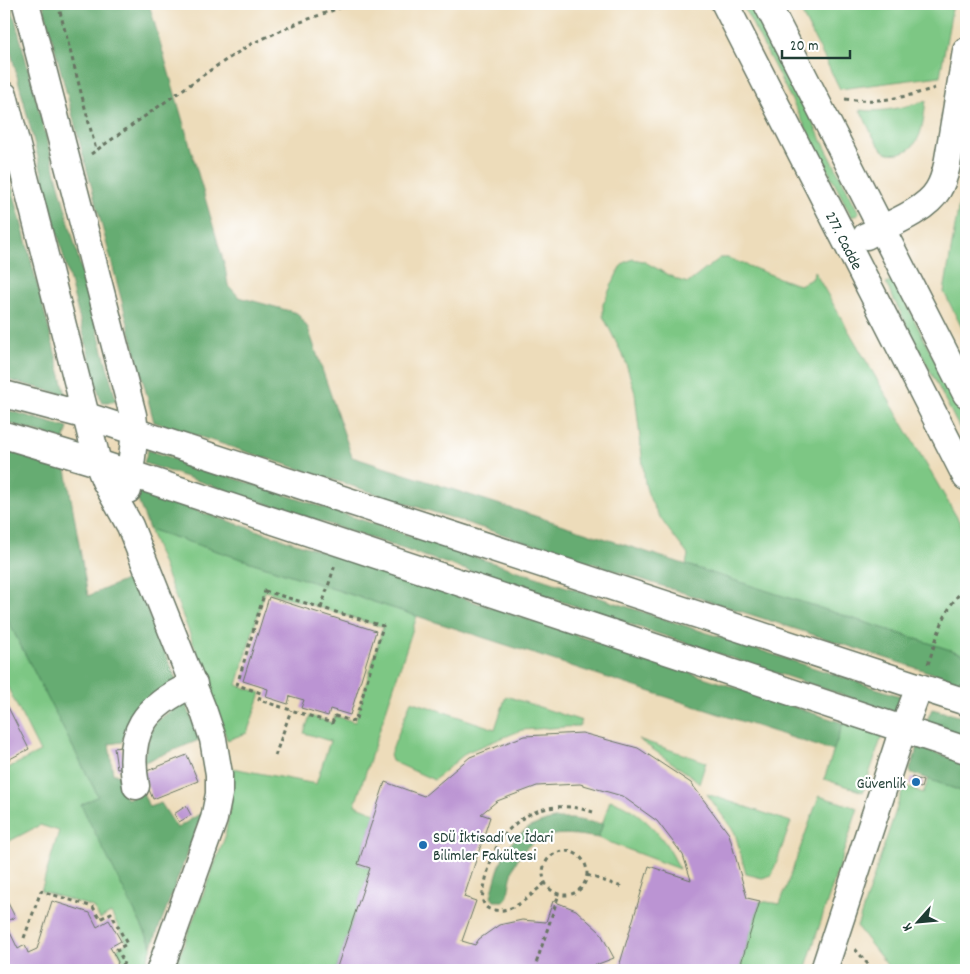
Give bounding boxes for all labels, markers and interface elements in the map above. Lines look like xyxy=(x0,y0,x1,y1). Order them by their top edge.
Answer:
scale bar xyxy=(782,28,850,60)
text: 20 m xyxy=(790,36,818,58)
street label: 277. Cadde xyxy=(818,208,867,274)
place label: Güvenlik xyxy=(857,773,906,796)
marker: Güvenlik xyxy=(910,776,922,788)
place label: SDÜ İktisadi ve İdari Bilimler Fakültesi xyxy=(433,827,553,868)
marker: SDÜ İktisadi ve İdari Bilimler Fakültesi xyxy=(417,839,429,851)
north arrow xyxy=(892,896,942,946)
text: K xyxy=(898,919,919,934)

